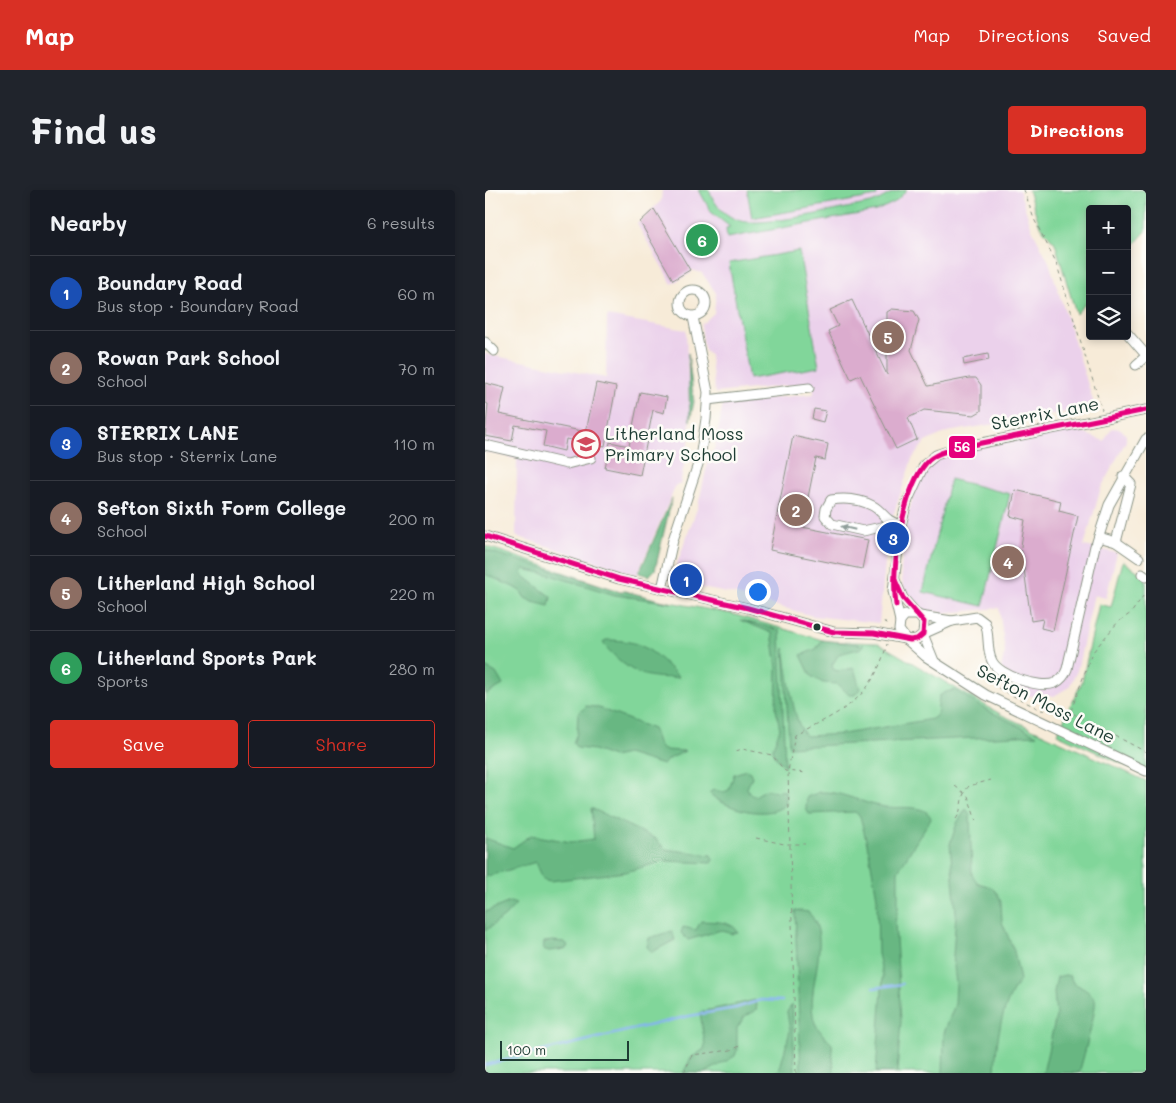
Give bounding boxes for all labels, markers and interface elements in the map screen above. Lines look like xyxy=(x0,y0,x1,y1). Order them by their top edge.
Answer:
text: Map xyxy=(25,20,74,51)
text: Map xyxy=(913,23,950,47)
text: Directions xyxy=(978,23,1070,47)
text: Saved xyxy=(1098,23,1151,47)
button: Directions xyxy=(1008,106,1146,154)
text: Find us xyxy=(30,107,157,153)
map controls xyxy=(1086,205,1131,340)
button: + xyxy=(1086,205,1131,250)
text: Nearby xyxy=(50,209,127,236)
text: 6 results xyxy=(367,212,435,233)
pin: 6 xyxy=(686,221,718,259)
button: − xyxy=(1086,250,1131,295)
text: Boundary Road xyxy=(97,270,242,295)
text: 1 xyxy=(62,283,70,304)
text: 60 m xyxy=(398,283,435,304)
text: Bus stop · Boundary Road xyxy=(97,295,299,316)
button: layers xyxy=(1086,295,1131,340)
pin: 5 xyxy=(872,318,904,356)
text: Rowan Park School xyxy=(97,345,280,370)
text: 2 xyxy=(62,358,70,379)
text: 70 m xyxy=(398,358,435,379)
text: School xyxy=(97,370,147,391)
street label: Sterrix Lane xyxy=(989,391,1101,435)
text: STERRIX LANE xyxy=(97,420,239,445)
place label: Litherland Moss Primary School xyxy=(605,421,744,466)
school or university icon: Litherland Moss Primary School xyxy=(571,429,601,459)
text: 3 xyxy=(61,433,71,454)
text: 110 m xyxy=(393,433,435,454)
line badge: 56 xyxy=(948,435,976,459)
text: 56 xyxy=(954,437,970,456)
text: Bus stop · Sterrix Lane xyxy=(97,445,277,466)
pin: 2 xyxy=(780,491,812,529)
text: Sefton Sixth Form College xyxy=(97,495,346,520)
text: 4 xyxy=(61,508,71,529)
text: 200 m xyxy=(388,508,435,529)
pin: 3 xyxy=(877,519,909,557)
text: School xyxy=(97,520,147,541)
one-way arrow xyxy=(840,524,855,532)
pin: 4 xyxy=(992,543,1024,581)
pin: 1 xyxy=(670,561,702,599)
text: Litherland High School xyxy=(97,570,315,595)
your location xyxy=(745,579,771,605)
text: 5 xyxy=(61,583,71,604)
text: 220 m xyxy=(389,583,435,604)
text: School xyxy=(97,595,147,616)
unlabelled marker xyxy=(812,622,822,632)
text: Litherland Sports Park xyxy=(97,645,317,670)
text: 6 xyxy=(61,658,71,679)
text: 280 m xyxy=(389,658,435,679)
street label: Sefton Moss Lane xyxy=(973,658,1120,748)
text: Sports xyxy=(97,670,148,691)
button: Save xyxy=(50,720,238,768)
button: Share xyxy=(248,720,435,768)
scale bar xyxy=(500,1038,629,1061)
text: 100 m xyxy=(507,1040,546,1059)

